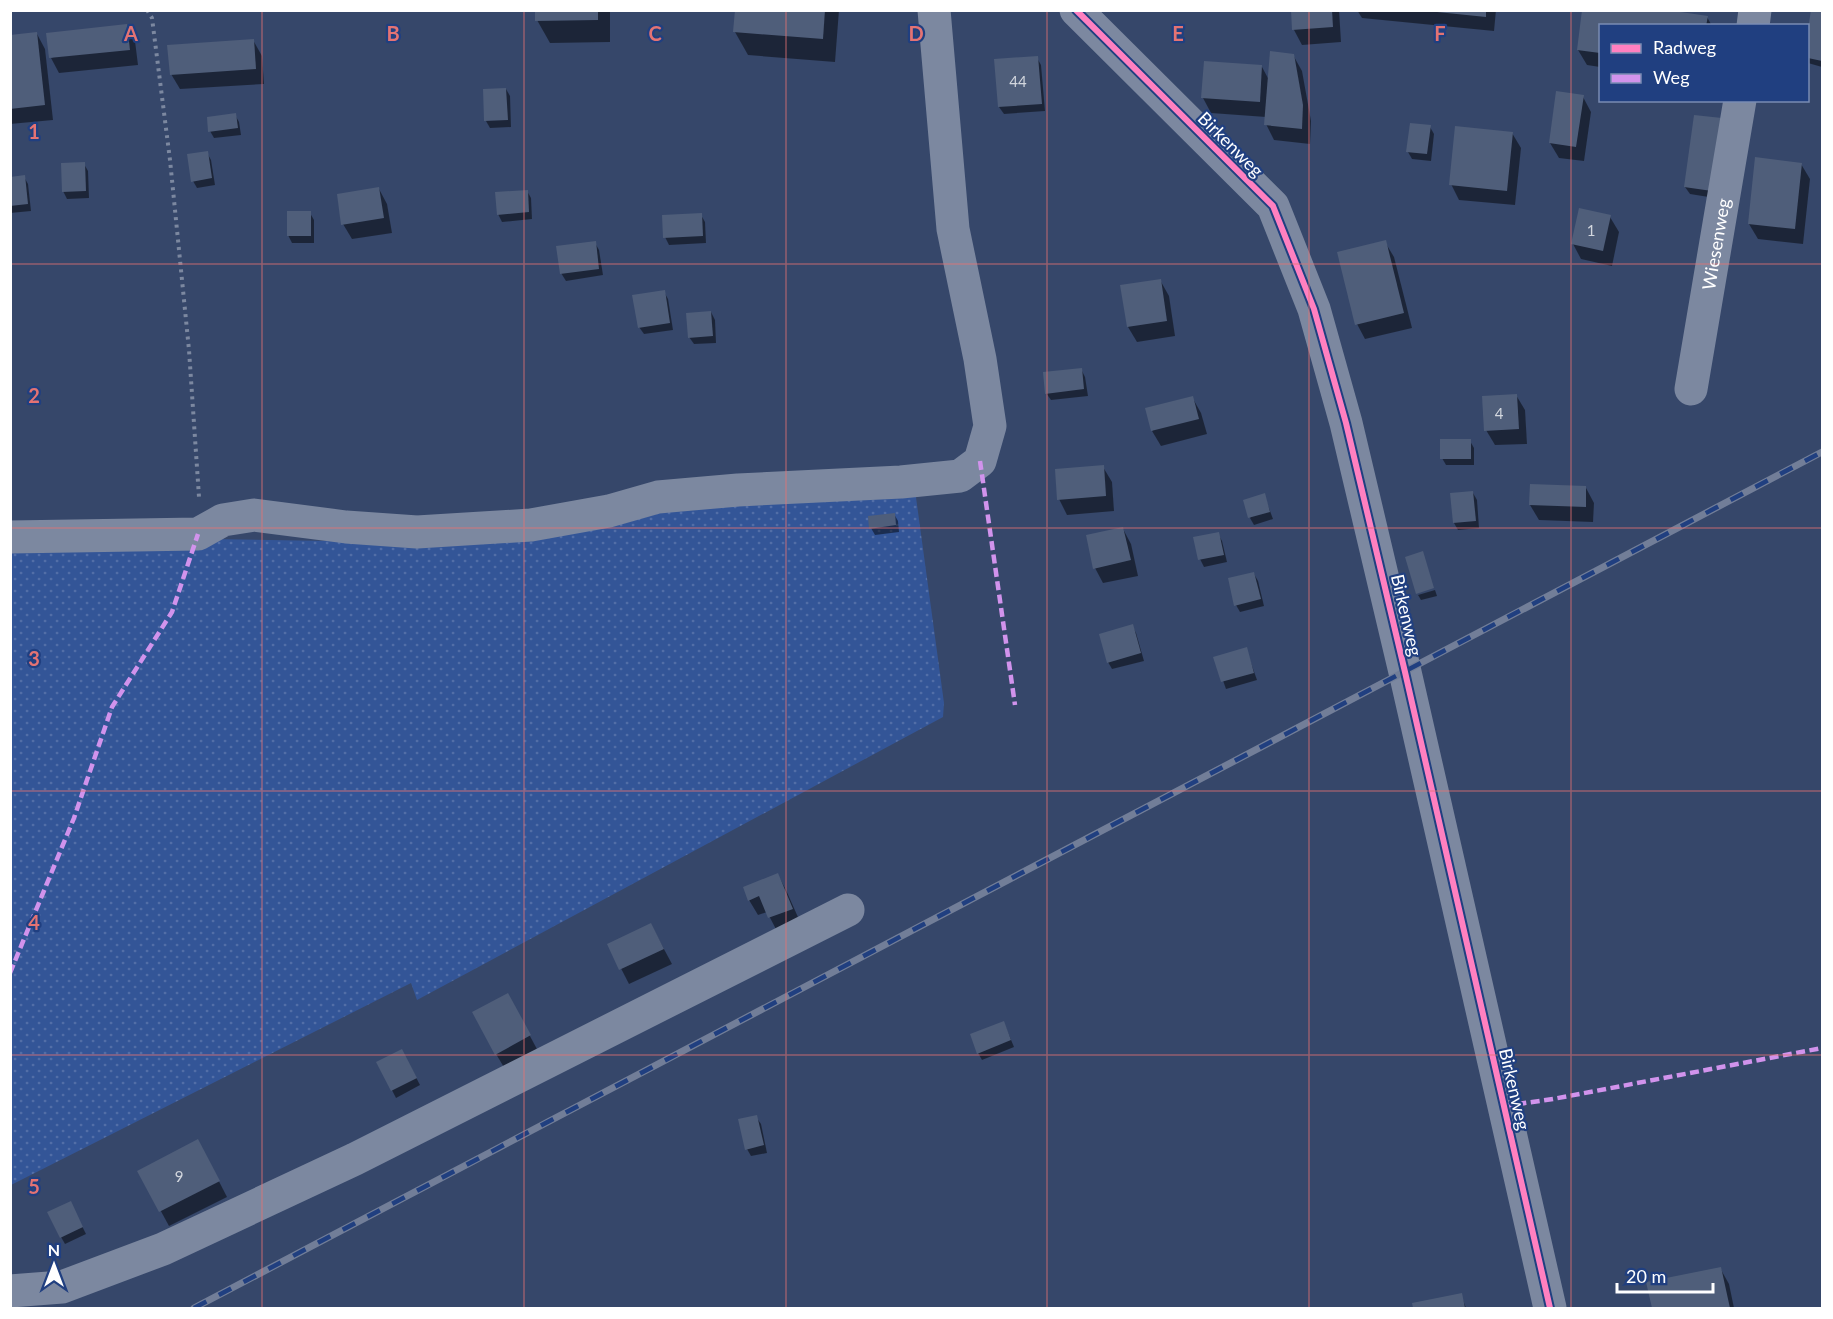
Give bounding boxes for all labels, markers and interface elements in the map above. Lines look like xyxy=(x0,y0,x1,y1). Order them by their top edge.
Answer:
text: A xyxy=(123,21,138,45)
text: B xyxy=(386,21,400,45)
text: C xyxy=(648,21,662,45)
text: D xyxy=(908,21,924,45)
text: E xyxy=(1172,21,1184,45)
text: F xyxy=(1434,21,1446,45)
legend xyxy=(1599,24,1809,102)
text: Radweg xyxy=(1653,36,1716,58)
text: Weg xyxy=(1653,66,1690,88)
house number: 44 xyxy=(1009,72,1027,90)
street label: Birkenweg xyxy=(1194,107,1268,181)
text: 1 xyxy=(28,119,40,143)
street label: Wiesenweg xyxy=(1697,197,1734,292)
house number: 1 xyxy=(1587,221,1595,239)
text: 2 xyxy=(28,383,40,407)
house number: 4 xyxy=(1495,404,1504,422)
street label: Birkenweg xyxy=(1387,572,1427,658)
text: 3 xyxy=(28,646,40,670)
text: 4 xyxy=(28,910,40,934)
street label: Birkenweg xyxy=(1495,1046,1535,1132)
house number: 9 xyxy=(175,1167,183,1185)
text: 5 xyxy=(28,1174,40,1198)
north arrow xyxy=(24,1235,84,1295)
text: N xyxy=(48,1240,60,1259)
scale bar xyxy=(1617,1256,1713,1294)
text: 20 m xyxy=(1626,1265,1666,1287)

